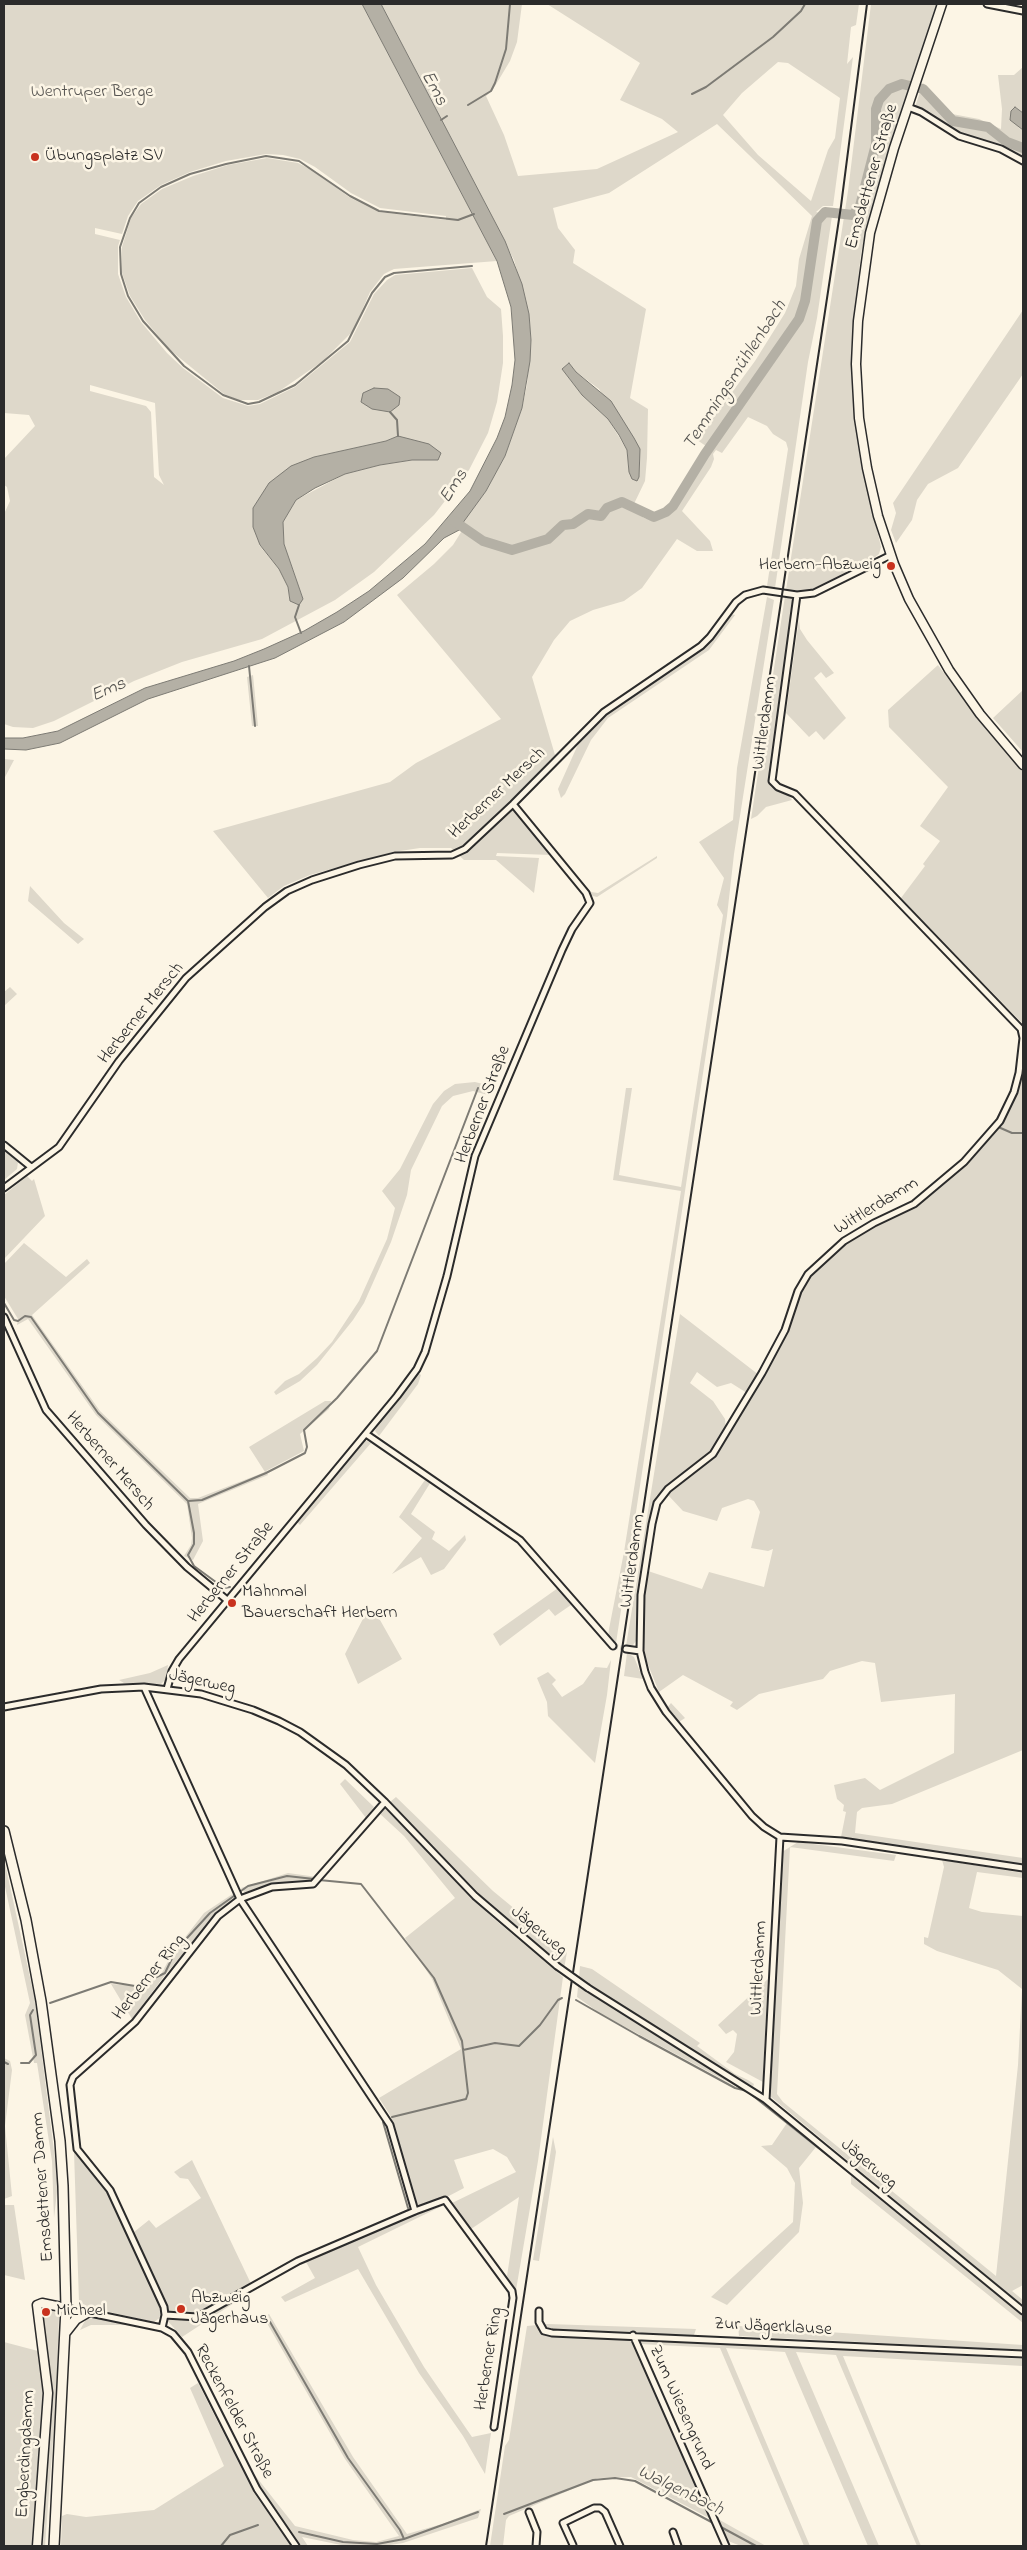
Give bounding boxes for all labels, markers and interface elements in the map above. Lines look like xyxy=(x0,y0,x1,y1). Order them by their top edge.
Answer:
water label: Ems xyxy=(415,68,451,110)
park label: Wentruper Berge xyxy=(31,82,153,104)
street label: Emsdettener Straße xyxy=(842,102,904,252)
place label: Übungsplatz SV xyxy=(45,146,162,168)
marker: Übungsplatz SV xyxy=(29,151,41,163)
water label: Temmingsmühlenbach xyxy=(679,297,793,455)
water label: Ems xyxy=(436,466,474,508)
place label: Herbern-Abzweig xyxy=(759,555,881,577)
marker: Herbern-Abzweig xyxy=(885,560,897,572)
water label: Ems xyxy=(88,673,130,709)
street label: Wittlerdamm xyxy=(749,675,783,771)
street label: Herberner Mersch xyxy=(445,744,551,844)
street label: Herberner Mersch xyxy=(94,959,190,1069)
street label: Herberner Straße xyxy=(452,1043,516,1167)
street label: Wittlerdamm xyxy=(831,1173,923,1241)
street label: Herberner Mersch xyxy=(60,1408,158,1516)
street label: Wittlerdamm xyxy=(617,1513,651,1609)
street label: Herberner Straße xyxy=(184,1518,280,1628)
place label: Mahnmal Bauerschaft Herbern xyxy=(242,1582,397,1625)
marker: Mahnmal Bauerschaft Herbern xyxy=(226,1597,238,1609)
street label: Jägerweg xyxy=(167,1665,237,1701)
street label: Jägerweg xyxy=(505,1902,571,1962)
street label: Wittlerdamm xyxy=(747,1920,773,2016)
street label: Herberner Ring xyxy=(109,1931,191,2025)
street label: Emsdettener Damm xyxy=(28,2111,60,2263)
street label: Jägerweg xyxy=(835,2135,901,2195)
place label: Abzweig Jägerhaus xyxy=(191,2288,268,2330)
place label: Micheel xyxy=(56,2301,106,2323)
marker: Abzweig Jägerhaus xyxy=(175,2303,187,2315)
marker: Micheel xyxy=(40,2306,52,2318)
street label: Herberner Ring xyxy=(471,2306,509,2412)
street label: Zur Jägerklause xyxy=(713,2314,833,2342)
street label: Reckenfelder Straße xyxy=(189,2341,277,2483)
street label: Zum Wiesengrund xyxy=(643,2342,717,2474)
street label: Engberdingdamm xyxy=(13,2389,41,2519)
water label: Walgenbach xyxy=(633,2462,727,2522)

